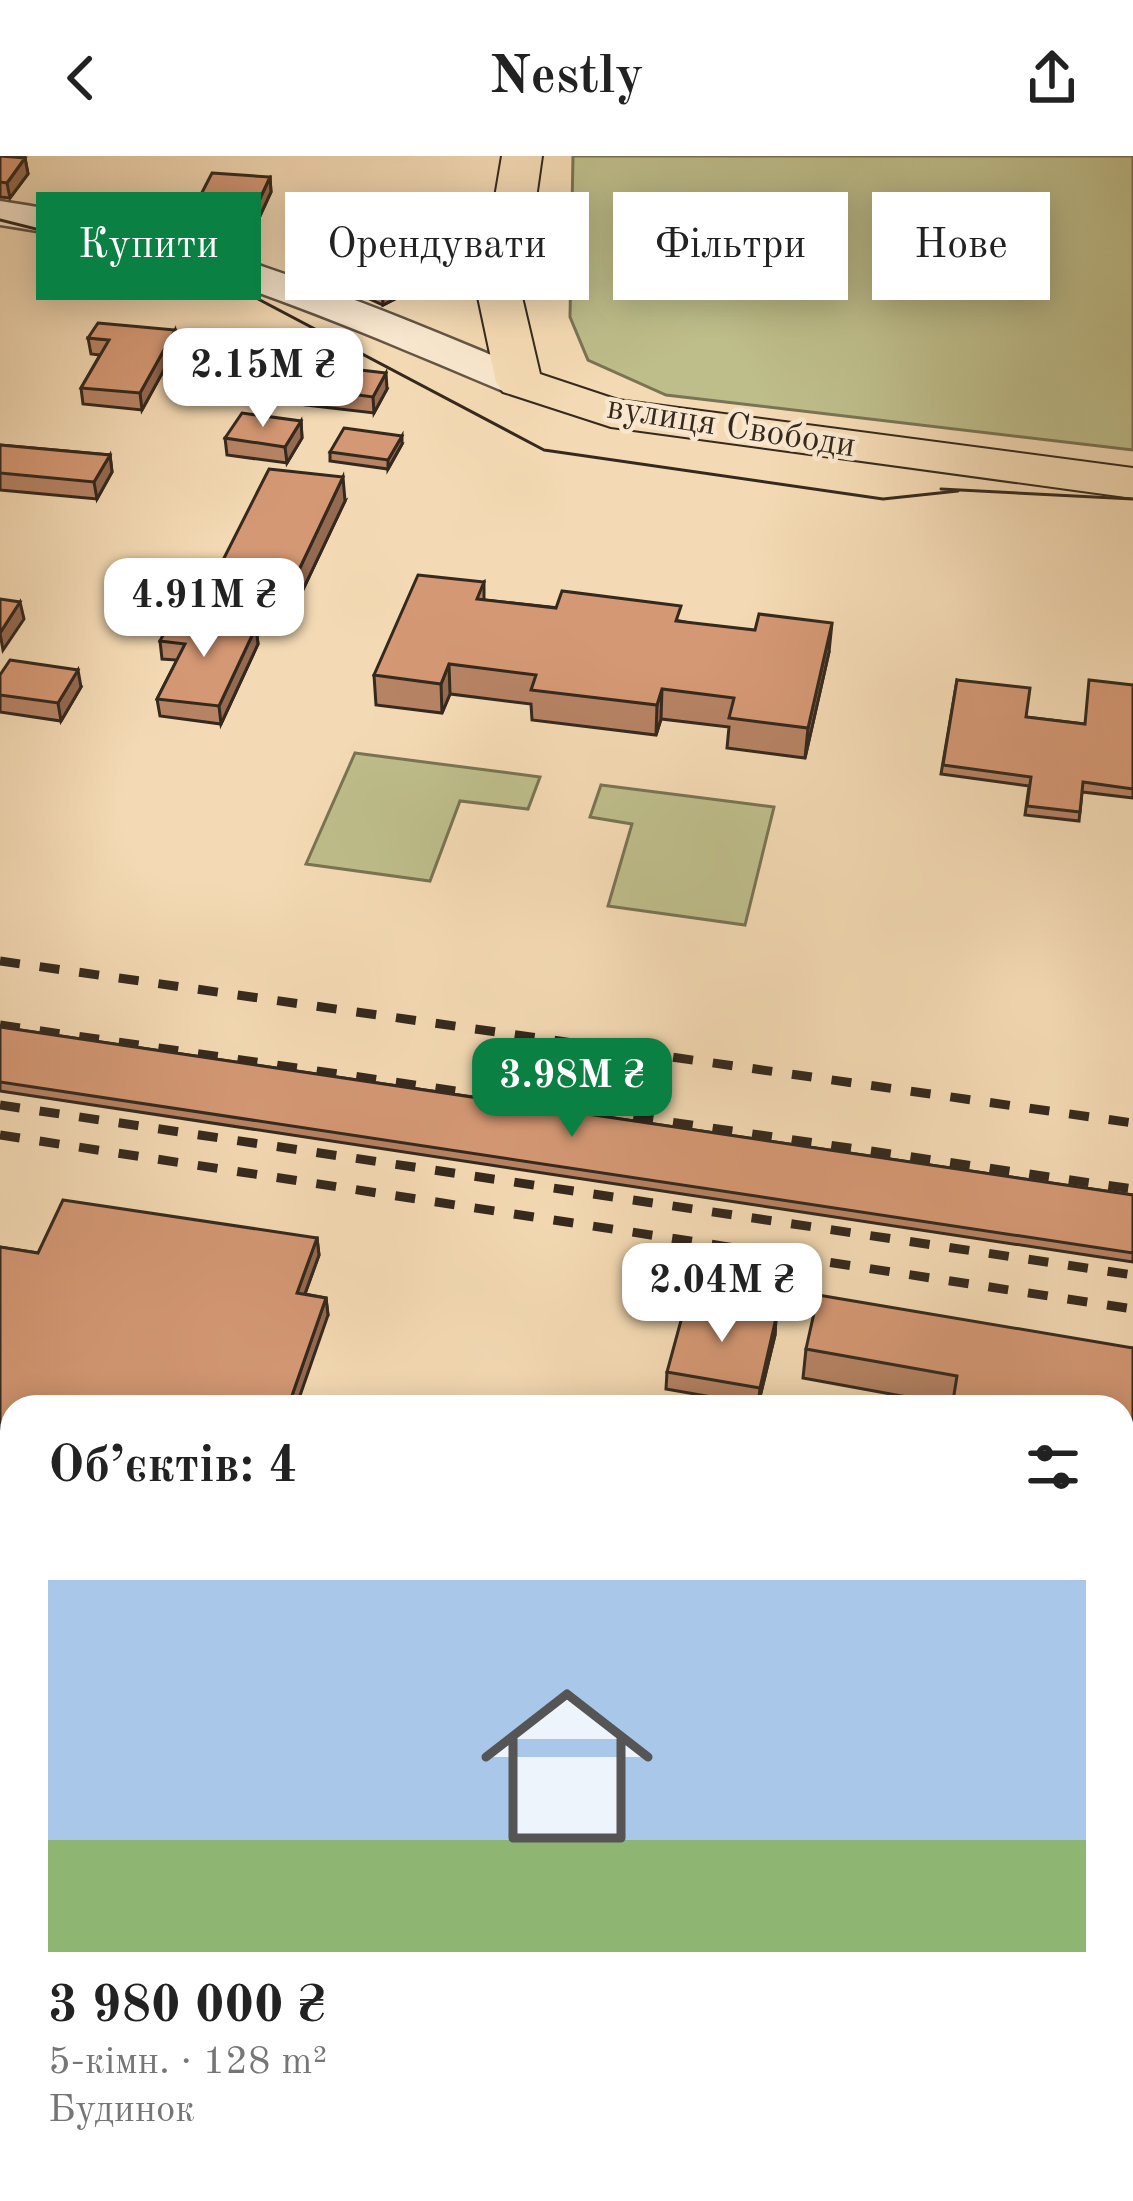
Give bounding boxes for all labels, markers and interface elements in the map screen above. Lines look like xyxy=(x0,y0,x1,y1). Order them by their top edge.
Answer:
icon: back xyxy=(48,45,114,111)
icon: share xyxy=(1019,45,1085,111)
text: Nestly xyxy=(489,51,644,105)
chip: Купити xyxy=(36,192,261,300)
chip: Орендувати xyxy=(285,192,589,300)
chip: Фільтри xyxy=(613,192,848,300)
chip: Нове xyxy=(872,192,1050,300)
pin: 2.15M ₴ xyxy=(152,328,374,430)
text: 2.15M ₴ xyxy=(190,347,336,386)
street label: вулиця Свободи xyxy=(604,391,858,465)
pin: 4.91M ₴ xyxy=(93,558,315,660)
text: 4.91M ₴ xyxy=(131,577,277,616)
pin: 3.98M ₴ xyxy=(461,1038,683,1140)
text: 3.98M ₴ xyxy=(499,1057,645,1096)
pin: 2.04M ₴ xyxy=(611,1243,833,1345)
text: 2.04M ₴ xyxy=(649,1262,795,1301)
icon: filters xyxy=(1020,1434,1086,1500)
text: Об’єктів: 4 xyxy=(48,1442,298,1493)
icon: home xyxy=(459,1658,675,1874)
text: 3 980 000 ₴ xyxy=(48,1982,326,2033)
text: 5-кімн. · 128 m² xyxy=(48,2043,327,2082)
text: Будинок xyxy=(48,2091,195,2130)

